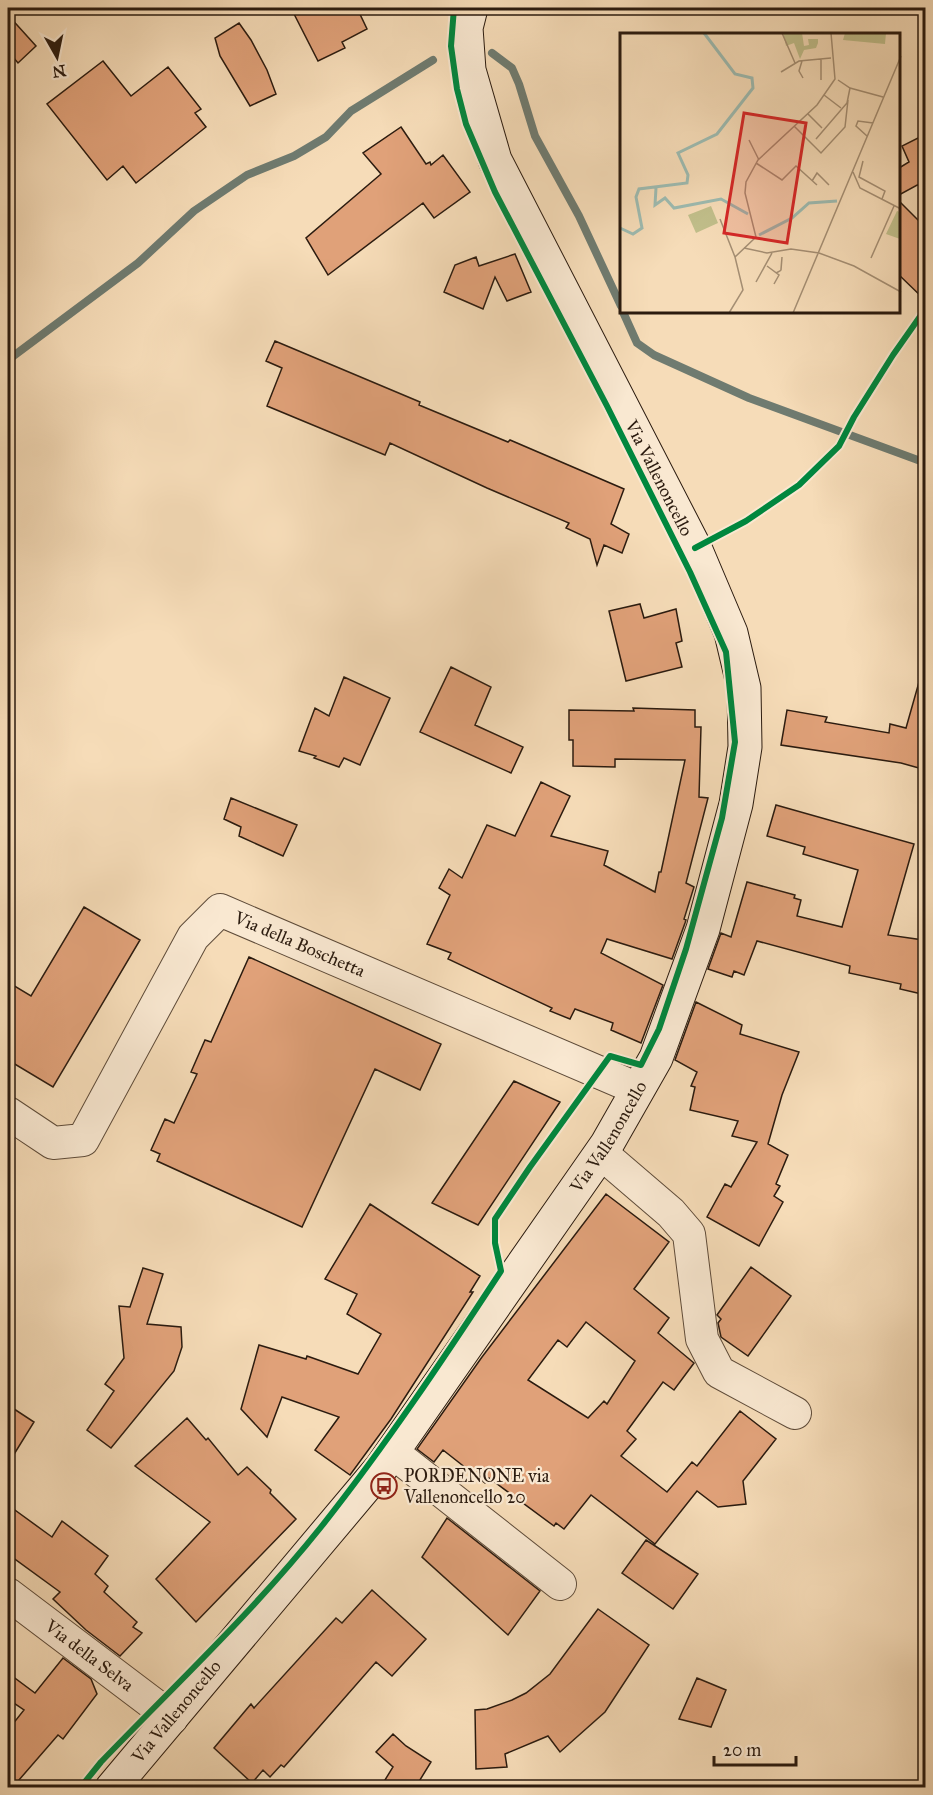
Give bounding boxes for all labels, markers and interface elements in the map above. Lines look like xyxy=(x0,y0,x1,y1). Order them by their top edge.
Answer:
north arrow xyxy=(27,27,87,87)
inset map xyxy=(620,33,900,314)
text: N xyxy=(51,61,67,82)
street label: Via Vallenoncello xyxy=(620,415,698,540)
street label: Via della Boschetta xyxy=(230,906,369,982)
street label: Via Vallenoncello xyxy=(565,1077,652,1198)
place label: PORDENONE via Vallenoncello 20 xyxy=(403,1465,550,1508)
bus stop icon: PORDENONE via Vallenoncello 20 xyxy=(369,1471,399,1501)
street label: Via della Selva xyxy=(40,1614,138,1696)
street label: Via Vallenoncello xyxy=(126,1656,226,1768)
scale bar xyxy=(714,1729,796,1767)
text: 20 m xyxy=(723,1739,761,1761)

